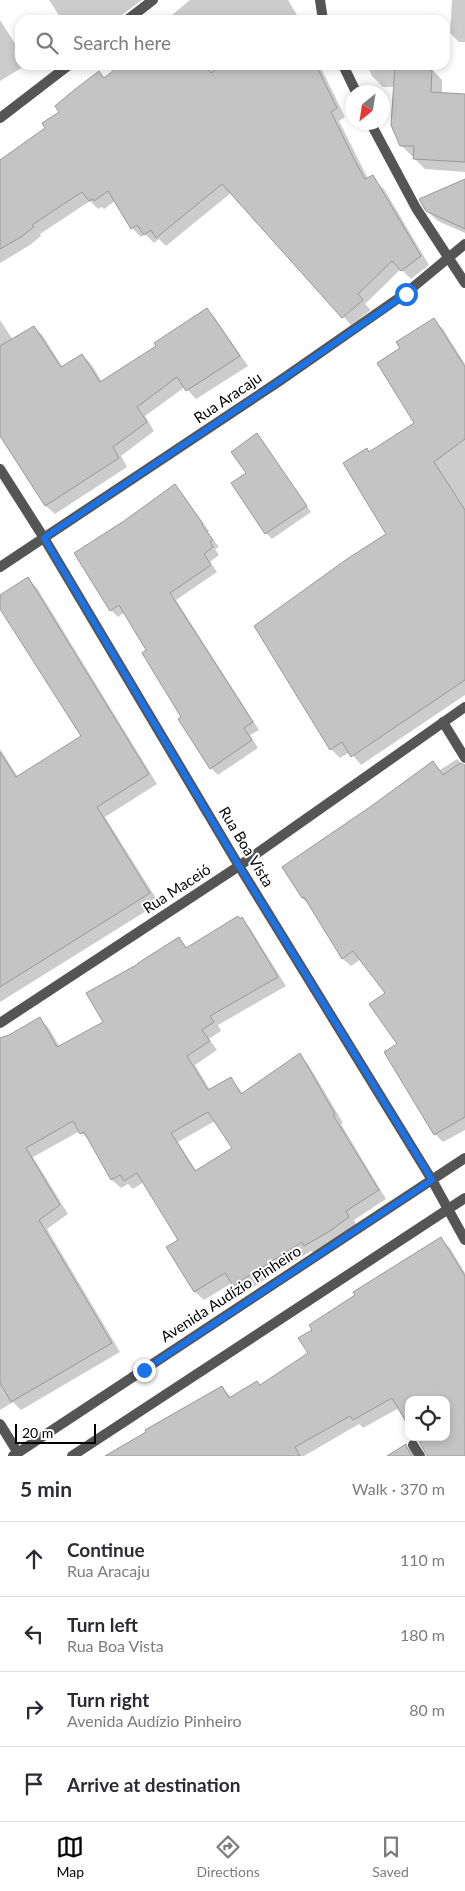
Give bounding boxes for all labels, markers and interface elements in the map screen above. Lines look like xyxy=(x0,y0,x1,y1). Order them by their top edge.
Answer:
search box xyxy=(15,15,450,70)
icon: search xyxy=(33,29,61,57)
text: Search here xyxy=(73,31,171,54)
north arrow xyxy=(345,85,390,130)
route start xyxy=(395,283,418,306)
street label: Rua Aracaju xyxy=(190,368,265,426)
street label: Rua Boa Vista xyxy=(216,803,278,890)
street label: Rua Maceió xyxy=(139,860,214,917)
street label: Avenida Audízio Pinheiro xyxy=(157,1241,304,1345)
route end xyxy=(133,1359,156,1382)
map controls xyxy=(405,1396,450,1441)
button: locate xyxy=(405,1396,450,1441)
scale bar xyxy=(15,1421,96,1444)
text: 20 m xyxy=(22,1424,53,1441)
text: 5 min xyxy=(20,1476,72,1501)
text: Walk · 370 m xyxy=(352,1479,445,1498)
text: Continue xyxy=(67,1538,145,1561)
icon: ahead xyxy=(20,1545,48,1573)
text: 110 m xyxy=(400,1550,445,1569)
text: Rua Aracaju xyxy=(67,1561,150,1580)
text: Turn left xyxy=(67,1613,138,1636)
icon: left xyxy=(20,1620,48,1648)
text: 180 m xyxy=(400,1625,445,1644)
text: Rua Boa Vista xyxy=(67,1636,164,1655)
text: Turn right xyxy=(67,1688,149,1711)
icon: right xyxy=(20,1695,48,1723)
text: 80 m xyxy=(409,1700,445,1719)
text: Avenida Audízio Pinheiro xyxy=(67,1711,242,1730)
icon: arrive xyxy=(20,1770,48,1798)
text: Arrive at destination xyxy=(67,1773,240,1796)
tab: Map xyxy=(56,1833,84,1880)
tab: Directions xyxy=(197,1833,260,1880)
tab: Saved xyxy=(372,1833,409,1880)

